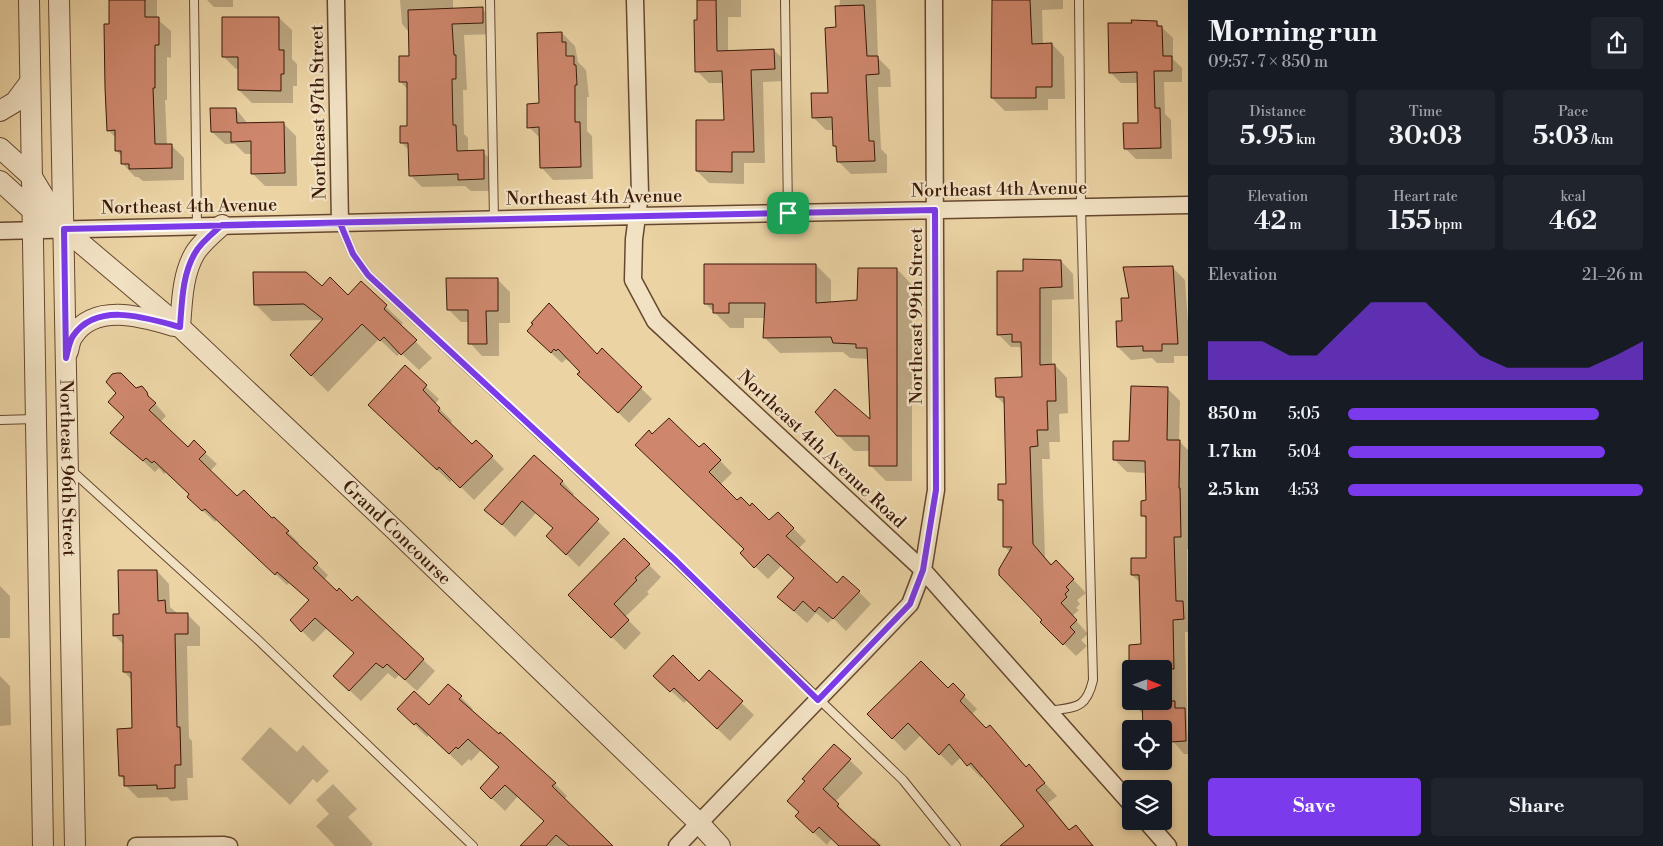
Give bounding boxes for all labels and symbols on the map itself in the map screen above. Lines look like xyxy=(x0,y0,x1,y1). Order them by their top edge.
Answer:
street label: Northeast 97th Street xyxy=(305,24,332,200)
street label: Northeast 4th Avenue xyxy=(911,176,1087,203)
street label: Northeast 4th Avenue xyxy=(506,184,682,211)
pin xyxy=(767,192,809,234)
street label: Northeast 4th Avenue xyxy=(101,193,277,220)
street label: Northeast 99th Street xyxy=(905,227,928,404)
street label: Northeast 4th Avenue Road xyxy=(733,365,911,534)
street label: Northeast 96th Street xyxy=(54,379,81,557)
street label: Grand Concourse xyxy=(337,475,456,590)
north arrow xyxy=(1122,660,1172,710)

